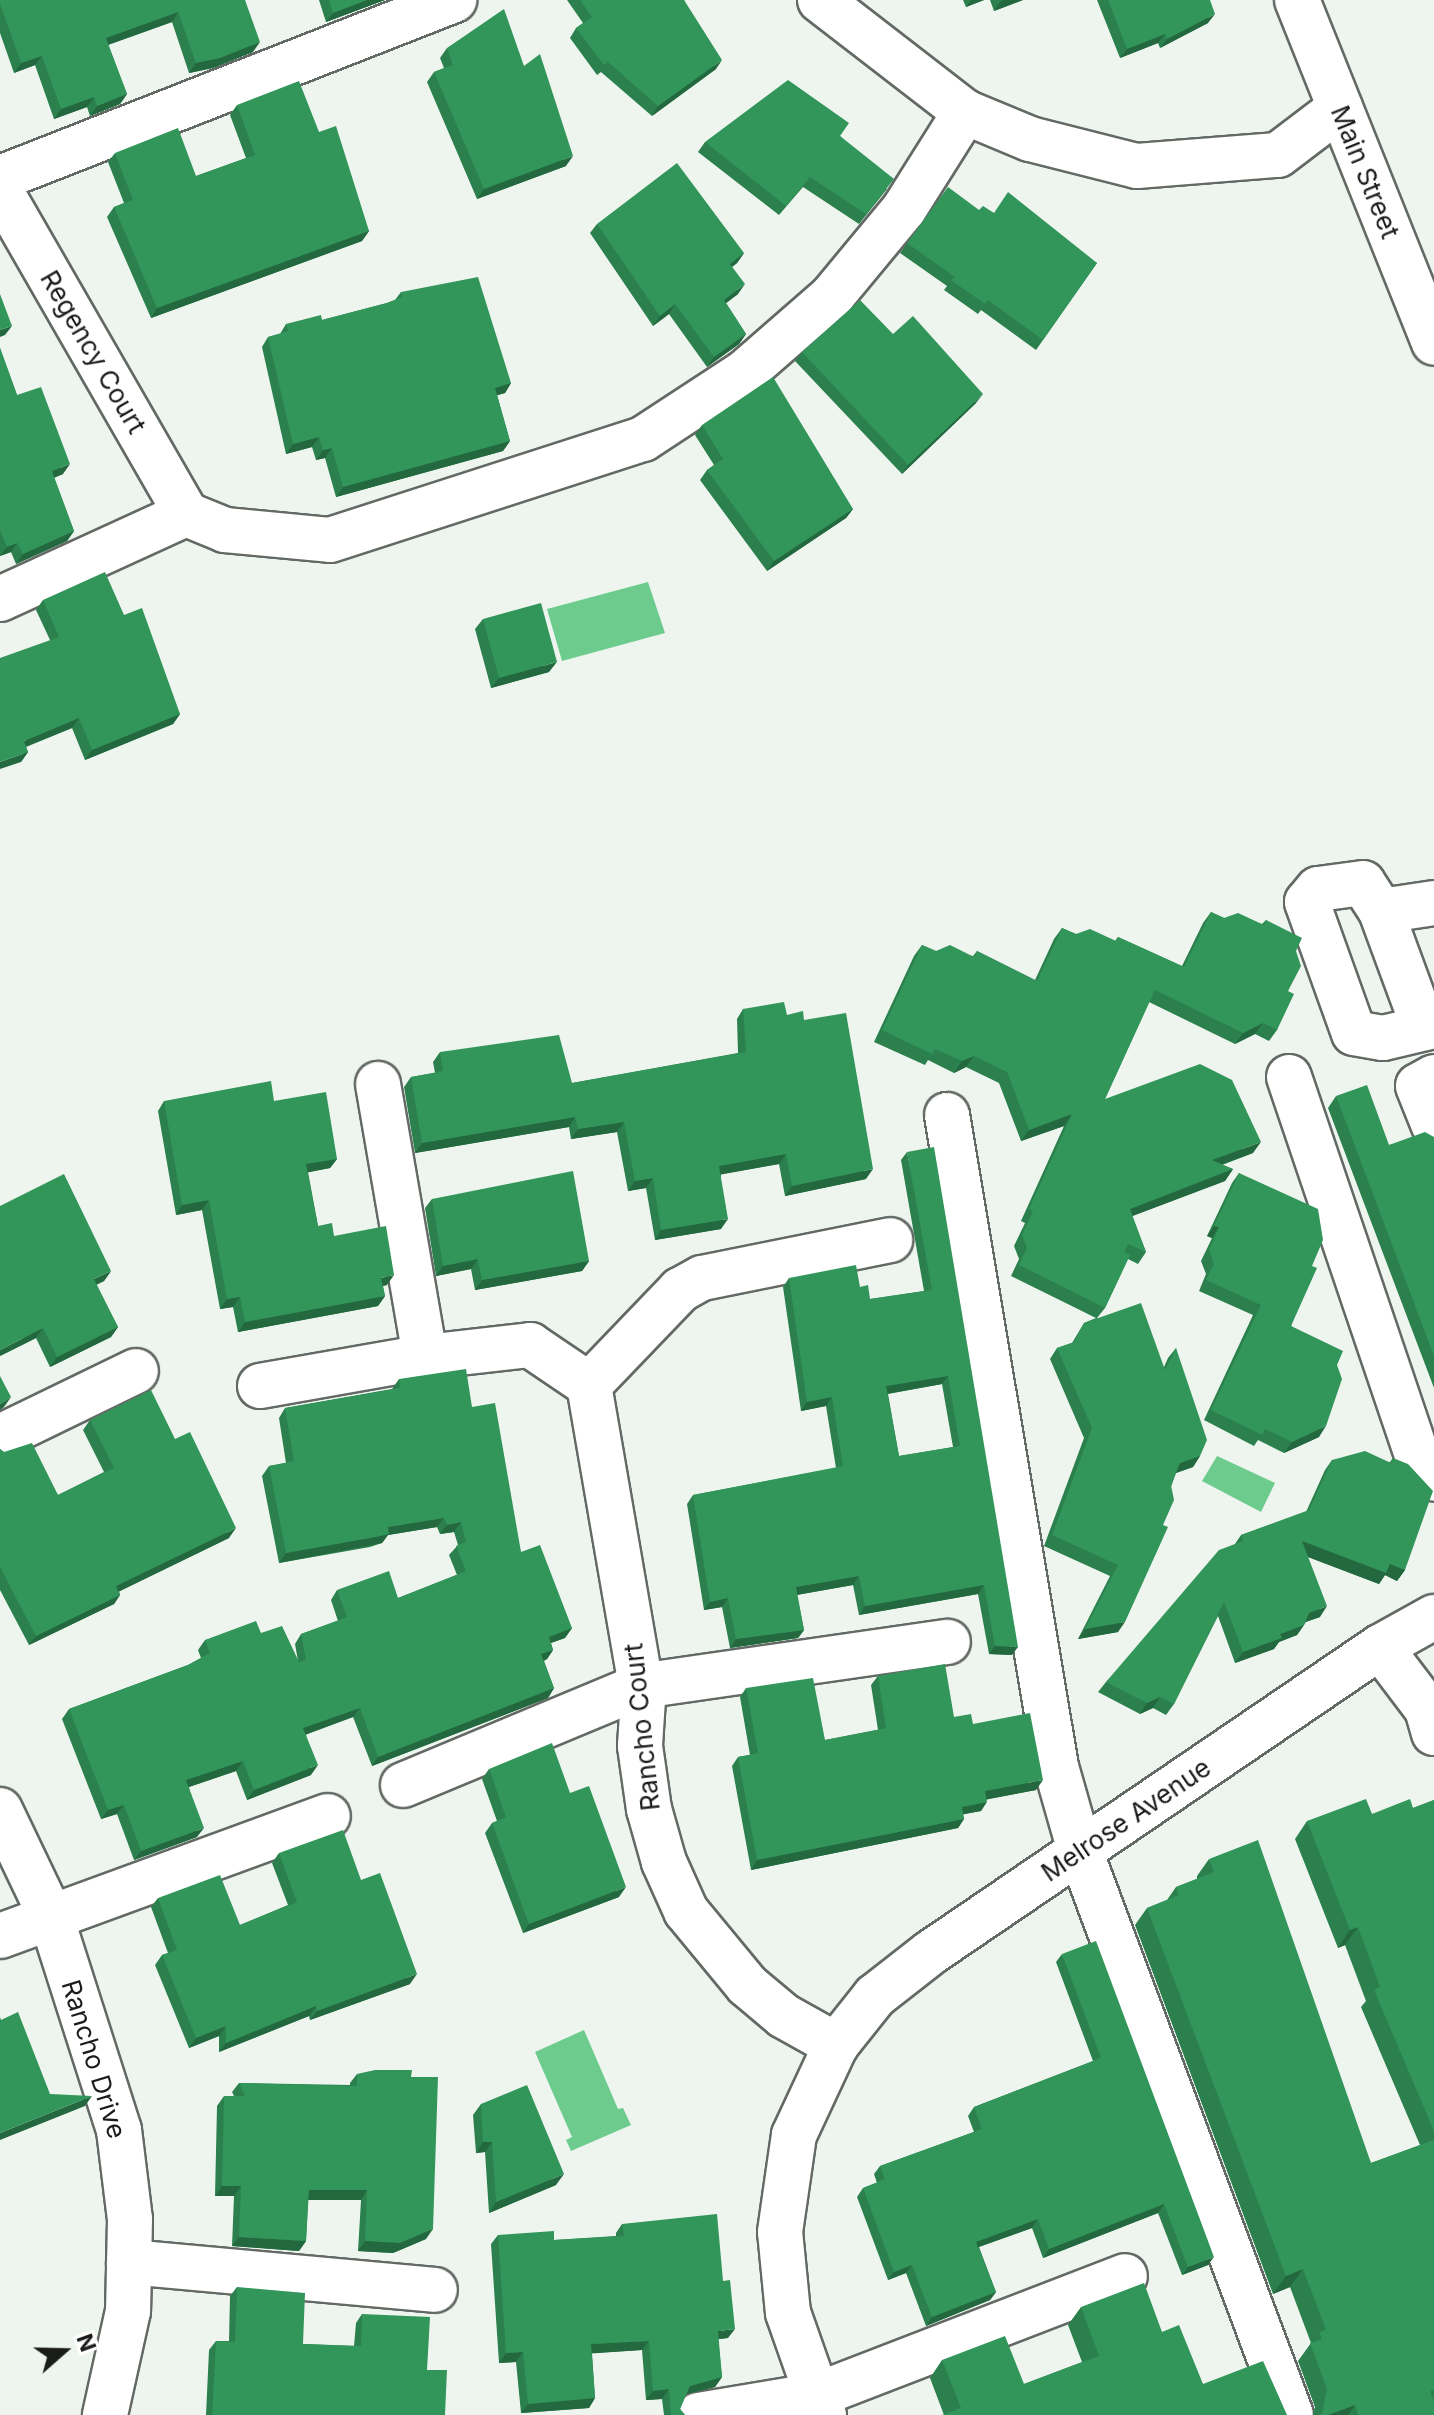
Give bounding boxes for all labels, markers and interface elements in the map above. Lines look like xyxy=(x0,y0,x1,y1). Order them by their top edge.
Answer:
street label: Main Street xyxy=(1324,101,1406,243)
street label: Regency Court xyxy=(34,265,152,439)
street label: Rancho Court xyxy=(618,1642,666,1812)
street label: Melrose Avenue xyxy=(1035,1752,1217,1888)
street label: Rancho Drive xyxy=(55,1976,133,2142)
north arrow xyxy=(24,2311,104,2391)
text: N xyxy=(71,2330,102,2355)

